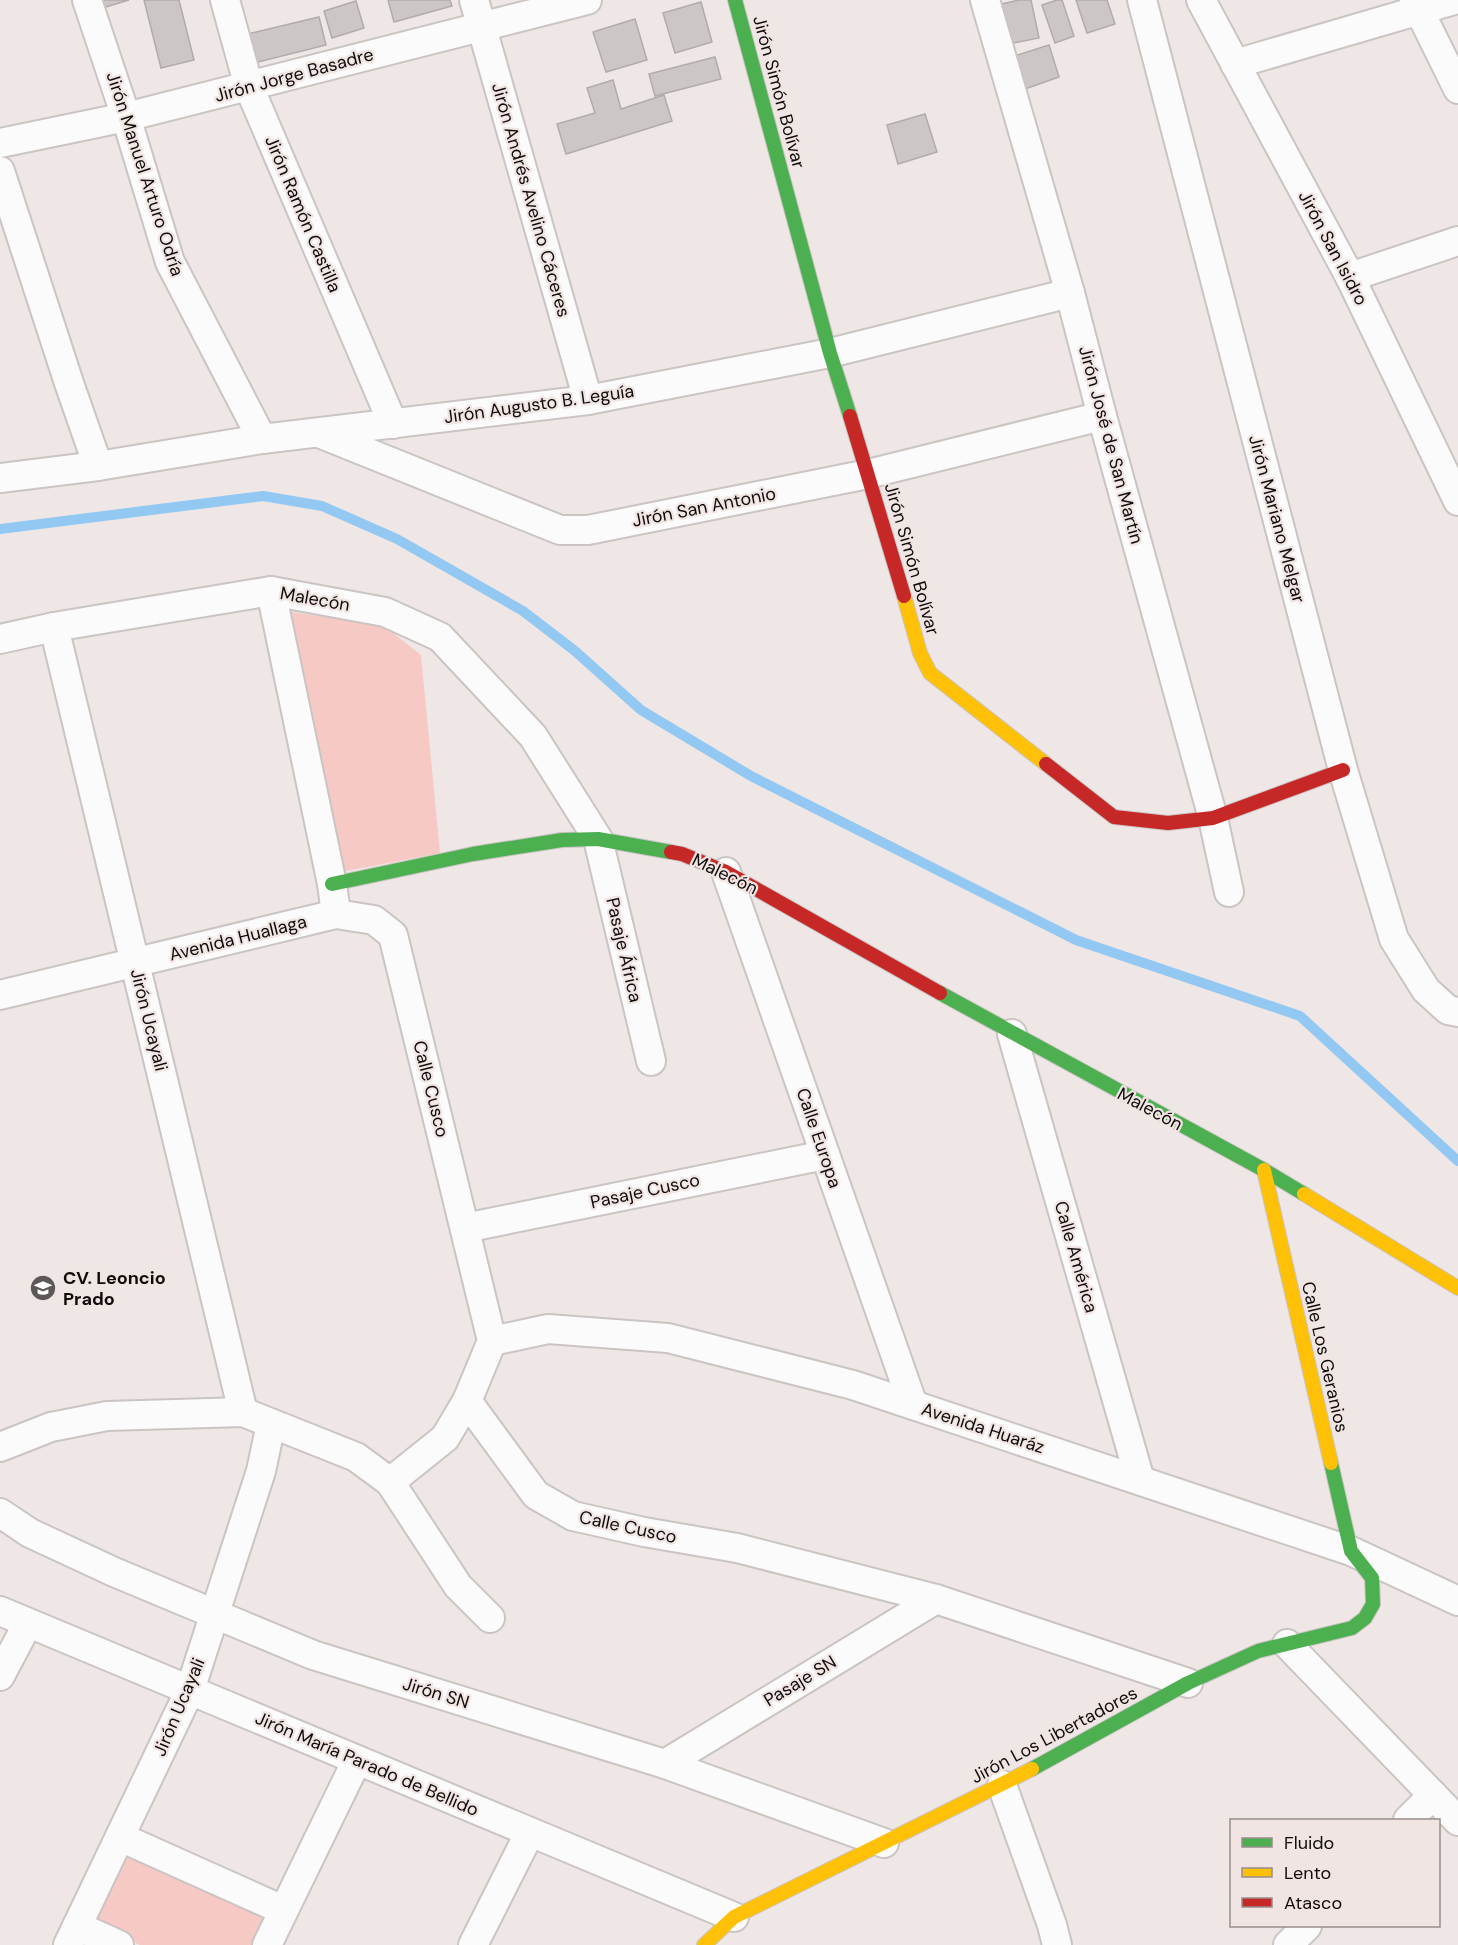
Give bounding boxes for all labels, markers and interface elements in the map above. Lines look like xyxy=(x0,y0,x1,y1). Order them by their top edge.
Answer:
street label: Jirón Simón Bolívar xyxy=(747,13,811,171)
street label: Jirón Jorge Basadre xyxy=(212,42,376,108)
street label: Jirón Manuel Arturo Odría xyxy=(101,69,189,279)
street label: Jirón Andrés Avelino Cáceres xyxy=(486,80,576,320)
street label: Jirón Ramón Castilla xyxy=(259,132,347,296)
street label: Jirón San Isidro xyxy=(1293,186,1373,310)
street label: Jirón José de San Martín xyxy=(1073,343,1149,547)
street label: Jirón Augusto B. Leguía xyxy=(443,379,635,429)
street label: Jirón Mariano Melgar xyxy=(1243,432,1311,606)
street label: Jirón Simón Bolívar xyxy=(879,480,945,638)
street label: Jirón San Antonio xyxy=(630,481,778,533)
street label: Malecón xyxy=(278,581,352,617)
street label: Malecón xyxy=(688,848,762,900)
street label: Pasaje África xyxy=(600,895,648,1005)
street label: Avenida Huallaga xyxy=(167,909,309,967)
street label: Jirón Ucayali xyxy=(125,966,173,1074)
street label: Calle Cusco xyxy=(407,1038,455,1140)
street label: Malecón xyxy=(1113,1082,1187,1136)
street label: Calle Europa xyxy=(791,1085,847,1191)
street label: Pasaje Cusco xyxy=(588,1168,702,1214)
street label: Calle América xyxy=(1049,1198,1103,1316)
place label: CV. Leoncio Prado xyxy=(63,1266,166,1311)
school or university icon: CV. Leoncio Prado xyxy=(28,1273,58,1303)
street label: Calle Los Geranios xyxy=(1296,1279,1354,1435)
street label: Avenida Huaráz xyxy=(918,1397,1048,1459)
street label: Calle Cusco xyxy=(577,1505,679,1549)
street label: Pasaje SN xyxy=(759,1650,841,1712)
street label: Jirón Ucayali xyxy=(148,1654,210,1760)
street label: Jirón SN xyxy=(400,1672,472,1714)
street label: Jirón Los Libertadores xyxy=(967,1681,1141,1789)
street label: Jirón María Parado de Bellido xyxy=(252,1706,482,1822)
legend xyxy=(1230,1819,1440,1927)
text: Fluido xyxy=(1284,1831,1334,1855)
text: Lento xyxy=(1284,1861,1331,1885)
text: Atasco xyxy=(1284,1891,1342,1915)

